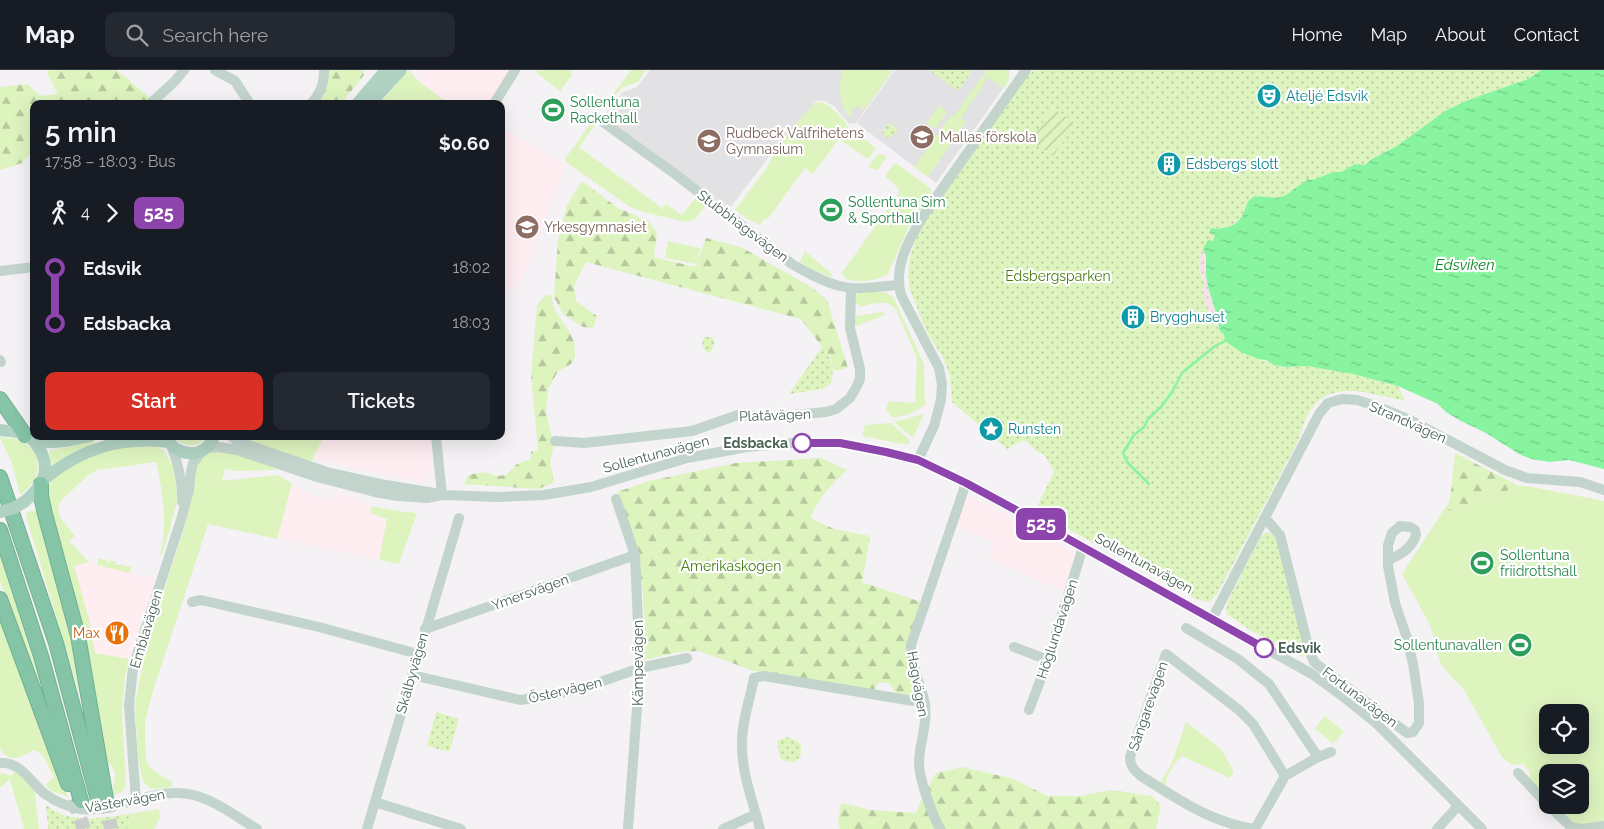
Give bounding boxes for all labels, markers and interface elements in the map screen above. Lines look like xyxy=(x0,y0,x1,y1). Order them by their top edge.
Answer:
search box xyxy=(105,12,455,57)
text: Map xyxy=(25,20,75,49)
icon: search xyxy=(123,21,151,49)
text: Search here xyxy=(163,24,268,46)
text: Home xyxy=(1291,24,1342,45)
text: Map xyxy=(1370,24,1407,45)
text: About xyxy=(1435,24,1486,45)
text: Contact xyxy=(1514,24,1579,45)
theatre icon: Ateljé Edsvik xyxy=(1256,83,1282,109)
place label: Ateljé Edsvik xyxy=(1286,88,1369,104)
place label: Sollentuna Rackethall xyxy=(570,94,640,126)
sports icon: Sollentuna Rackethall xyxy=(540,97,566,123)
text: 5 min xyxy=(45,116,117,149)
school or university icon: Mallas förskola xyxy=(909,124,935,150)
place label: Rudbeck Valfrihetens Gymnasium xyxy=(726,125,864,157)
school or university icon: Rudbeck Valfrihetens Gymnasium xyxy=(696,128,722,154)
place label: Mallas förskola xyxy=(940,129,1037,145)
text: $0.60 xyxy=(439,132,490,154)
building icon: Edsbergs slott xyxy=(1156,151,1182,177)
text: 17:58 – 18:03 · Bus xyxy=(45,152,176,171)
place label: Edsbergs slott xyxy=(1186,156,1279,172)
street label: Stubbhagsvägen xyxy=(694,187,792,265)
place label: Sollentuna Sim & Sporthall xyxy=(848,194,946,226)
sports icon: Sollentuna Sim & Sporthall xyxy=(818,197,844,223)
icon: walk xyxy=(45,199,73,227)
icon: forward xyxy=(98,199,126,227)
text: 525 xyxy=(144,202,174,223)
text: 4 xyxy=(81,203,90,222)
school or university icon: Yrkesgymnasiet xyxy=(514,214,540,240)
place label: Yrkesgymnasiet xyxy=(544,219,647,235)
water label: Edsviken xyxy=(1435,256,1495,274)
text: Edsvik xyxy=(83,257,142,279)
text: 18:02 xyxy=(453,258,490,277)
park label: Edsbergsparken xyxy=(1005,268,1111,284)
building icon: Brygghuset xyxy=(1120,304,1146,330)
place label: Brygghuset xyxy=(1150,309,1225,325)
text: Edsbacka xyxy=(83,312,171,334)
text: 18:03 xyxy=(452,313,490,332)
button: Start xyxy=(45,372,263,430)
button: Tickets xyxy=(273,372,490,430)
street label: Strandvägen xyxy=(1367,398,1449,446)
street label: Platåvägen xyxy=(739,406,811,424)
place icon: Runsten xyxy=(978,416,1004,442)
place label: Runsten xyxy=(1008,421,1061,437)
street label: Sollentunavägen xyxy=(601,432,711,476)
marker: Edsbacka xyxy=(792,433,812,453)
place label: Edsbacka xyxy=(723,435,788,451)
line badge: 525 xyxy=(1012,508,1070,540)
text: 525 xyxy=(1026,513,1056,534)
street label: Sollentunavägen xyxy=(1092,530,1196,596)
place label: Sollentuna friidrottshall xyxy=(1500,547,1577,579)
sports icon: Sollentuna friidrottshall xyxy=(1469,550,1495,576)
park label: Amerikaskogen xyxy=(681,558,781,574)
street label: Ymersvägen xyxy=(489,571,571,613)
street label: Höglundavägen xyxy=(1033,577,1081,681)
street label: Emblavägen xyxy=(126,588,166,670)
restaurant icon: Max xyxy=(104,620,130,646)
street label: Kämpevägen xyxy=(630,620,646,706)
place label: Max xyxy=(73,625,100,641)
street label: Skälbyvägen xyxy=(393,631,431,715)
sports icon: Sollentunavallen xyxy=(1507,632,1533,658)
place label: Sollentunavallen xyxy=(1394,637,1502,653)
marker: Edsvik xyxy=(1254,638,1274,658)
place label: Edsvik xyxy=(1278,640,1321,656)
street label: Hagvägen xyxy=(904,650,932,718)
street label: Sångarevägen xyxy=(1125,659,1171,753)
street label: Fortunavägen xyxy=(1319,664,1401,730)
street label: Östervägen xyxy=(526,672,603,706)
map controls xyxy=(1539,704,1589,814)
button: locate xyxy=(1539,704,1589,754)
button: layers xyxy=(1539,764,1589,814)
street label: Västervägen xyxy=(84,786,166,816)

